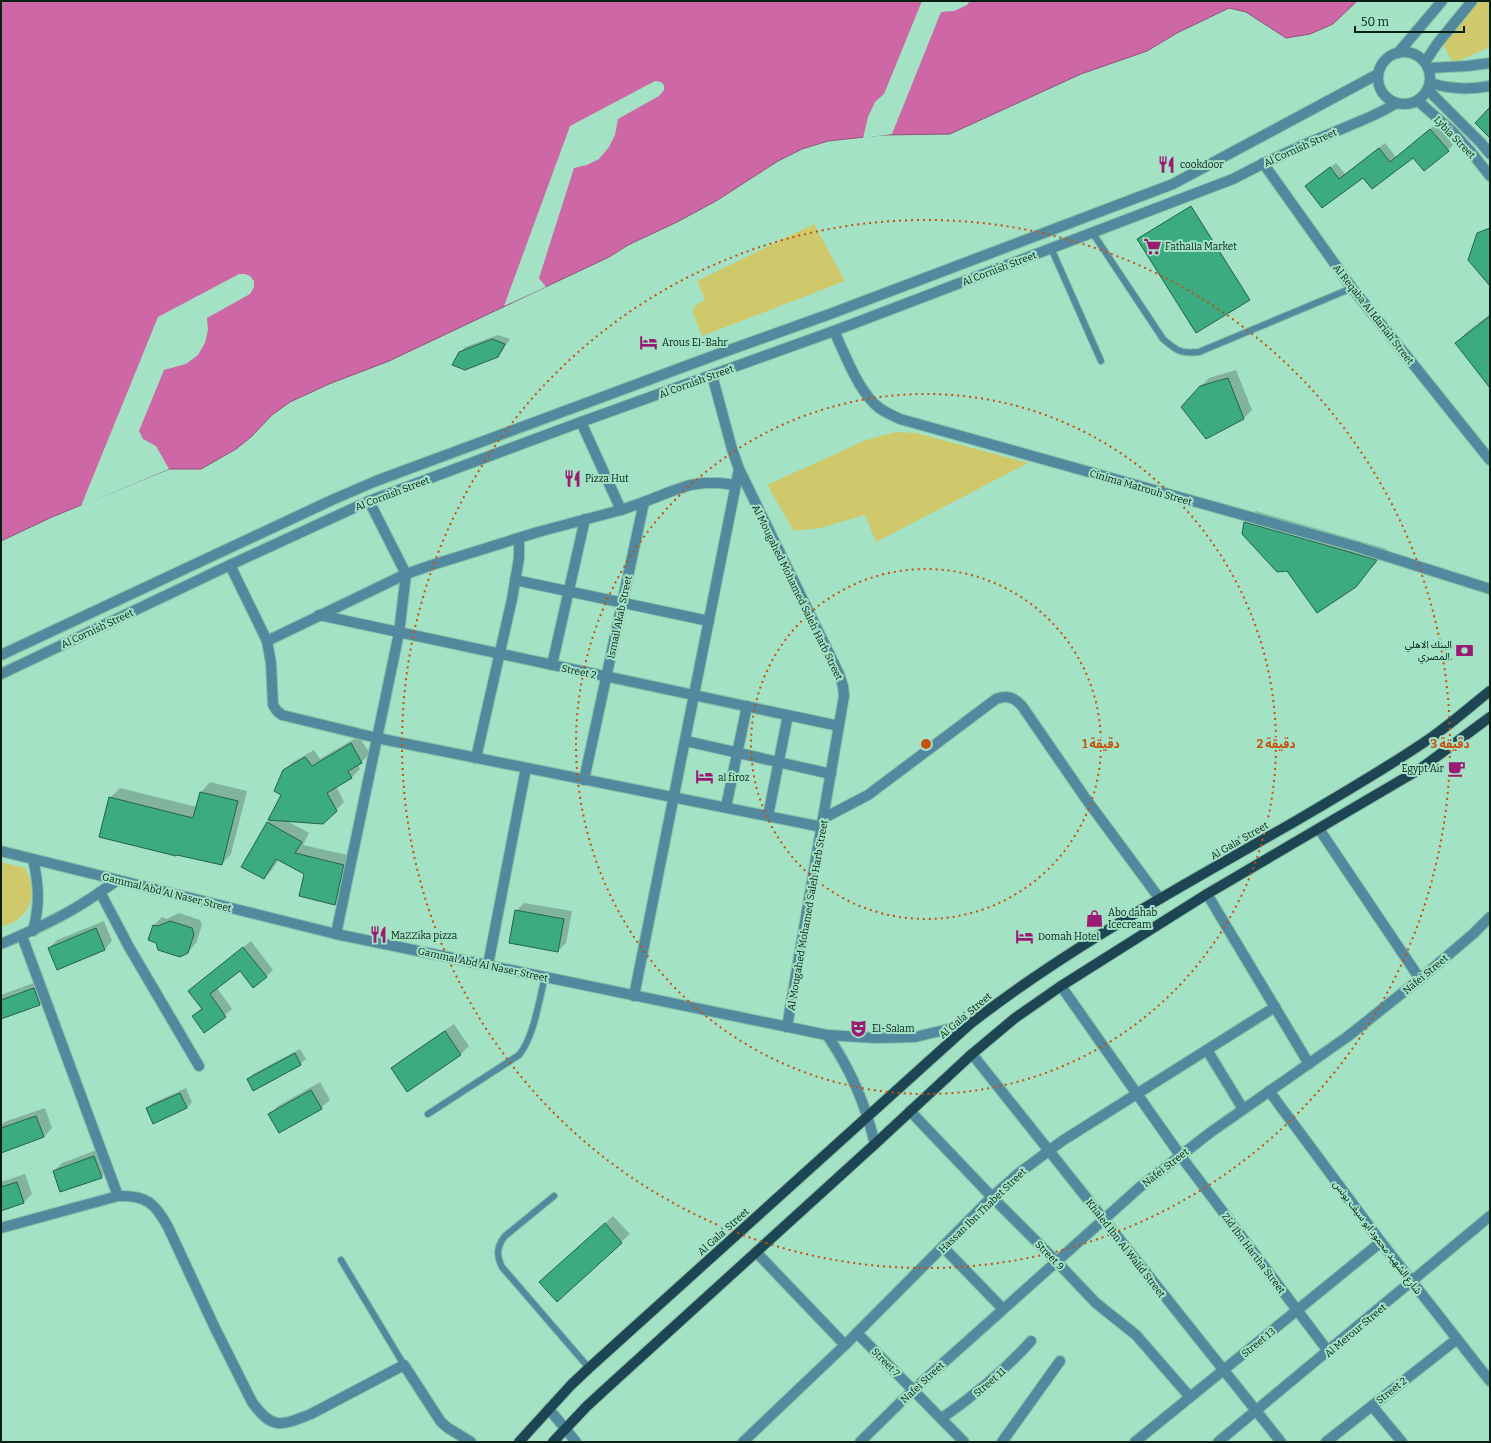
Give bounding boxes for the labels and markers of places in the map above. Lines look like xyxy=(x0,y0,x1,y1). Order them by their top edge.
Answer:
restaurant icon: cookdoor xyxy=(1157,154,1177,174)
place label: cookdoor xyxy=(1180,159,1224,171)
supermarket icon: Fathalla Market xyxy=(1142,236,1162,256)
place label: Fathalla Market xyxy=(1165,241,1237,253)
hotel icon: Arous El-Bahr xyxy=(639,332,659,352)
place label: Arous El-Bahr xyxy=(662,337,728,349)
restaurant icon: Pizza Hut xyxy=(562,468,582,488)
place label: Pizza Hut xyxy=(585,473,629,485)
place label: البنك الاهلي المصري. xyxy=(1405,639,1452,664)
bank icon: البنك الاهلي المصري. xyxy=(1455,640,1475,660)
centre of rings xyxy=(919,737,933,751)
cafe icon: Egypt Air xyxy=(1447,758,1467,778)
place label: Egypt Air xyxy=(1401,763,1445,775)
hotel icon: al firoz xyxy=(695,767,715,787)
place label: al firoz xyxy=(718,772,750,784)
place label: Abo dahab Icecream xyxy=(1108,907,1157,931)
shop icon: Abo dahab Icecream xyxy=(1085,908,1105,928)
restaurant icon: MaZZika pizza xyxy=(368,925,388,945)
hotel icon: Domah Hotel xyxy=(1015,926,1035,946)
place label: MaZZika pizza xyxy=(391,930,458,942)
place label: Domah Hotel xyxy=(1038,931,1100,943)
theatre icon: El-Salam xyxy=(849,1018,869,1038)
place label: El-Salam xyxy=(872,1023,915,1035)

